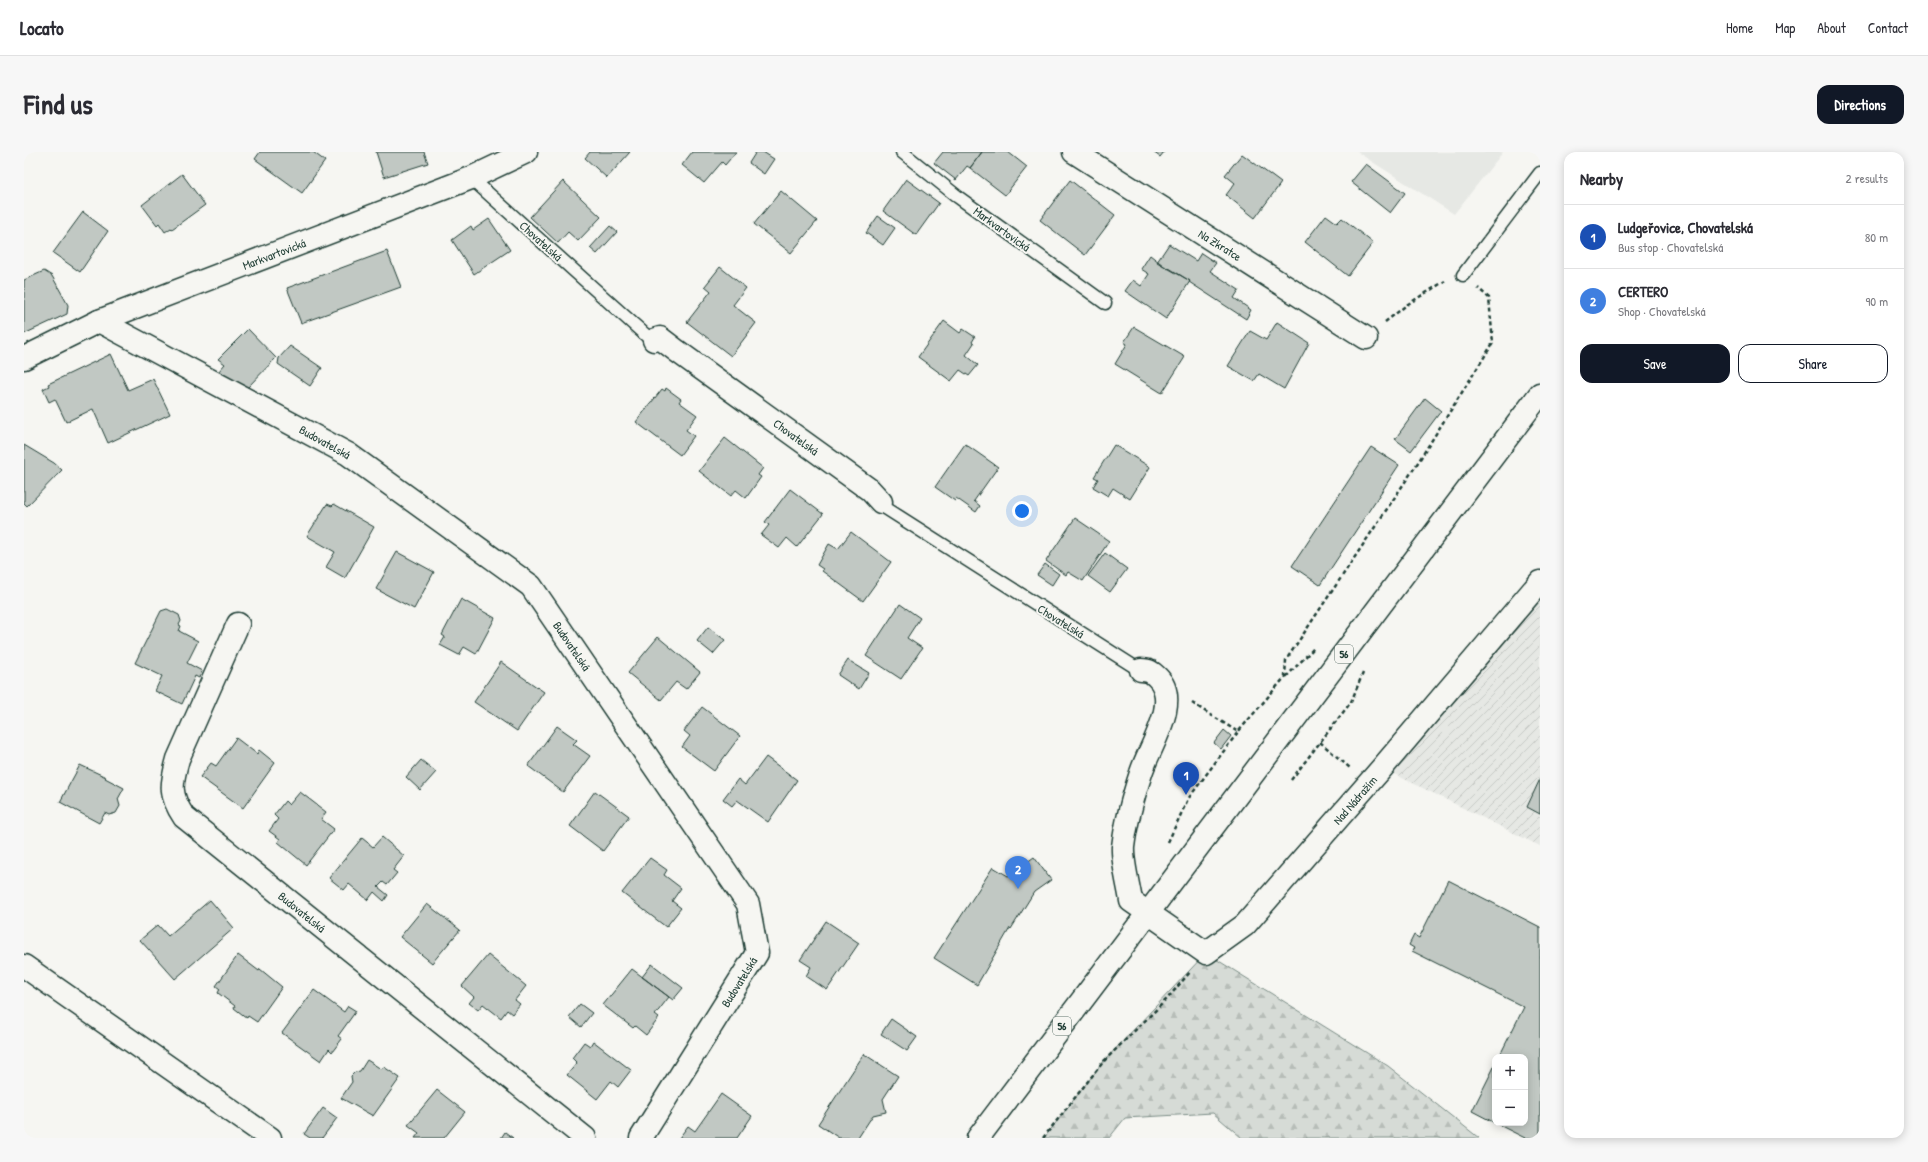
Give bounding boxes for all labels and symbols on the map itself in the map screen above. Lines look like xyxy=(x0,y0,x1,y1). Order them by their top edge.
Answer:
street label: Markvartovická xyxy=(970,203,1034,256)
street label: Chovatelská xyxy=(516,217,566,265)
street label: Na Zkratce xyxy=(1195,225,1245,265)
street label: Markvartovická xyxy=(240,234,308,274)
street label: Chovatelská xyxy=(770,415,822,459)
street label: Budovatelská xyxy=(296,421,354,463)
your location xyxy=(1012,501,1032,521)
street label: Chovatelská xyxy=(1034,600,1088,642)
street label: Budovatelská xyxy=(549,618,595,674)
road number: 56 xyxy=(1335,645,1353,663)
pin: 1 xyxy=(1173,762,1199,795)
street label: Nad Nádražím xyxy=(1329,772,1381,828)
pin: 2 xyxy=(1005,856,1031,889)
street label: Budovatelská xyxy=(275,888,329,937)
street label: Budovatelská xyxy=(717,953,761,1010)
road number: 56 xyxy=(1053,1017,1071,1035)

